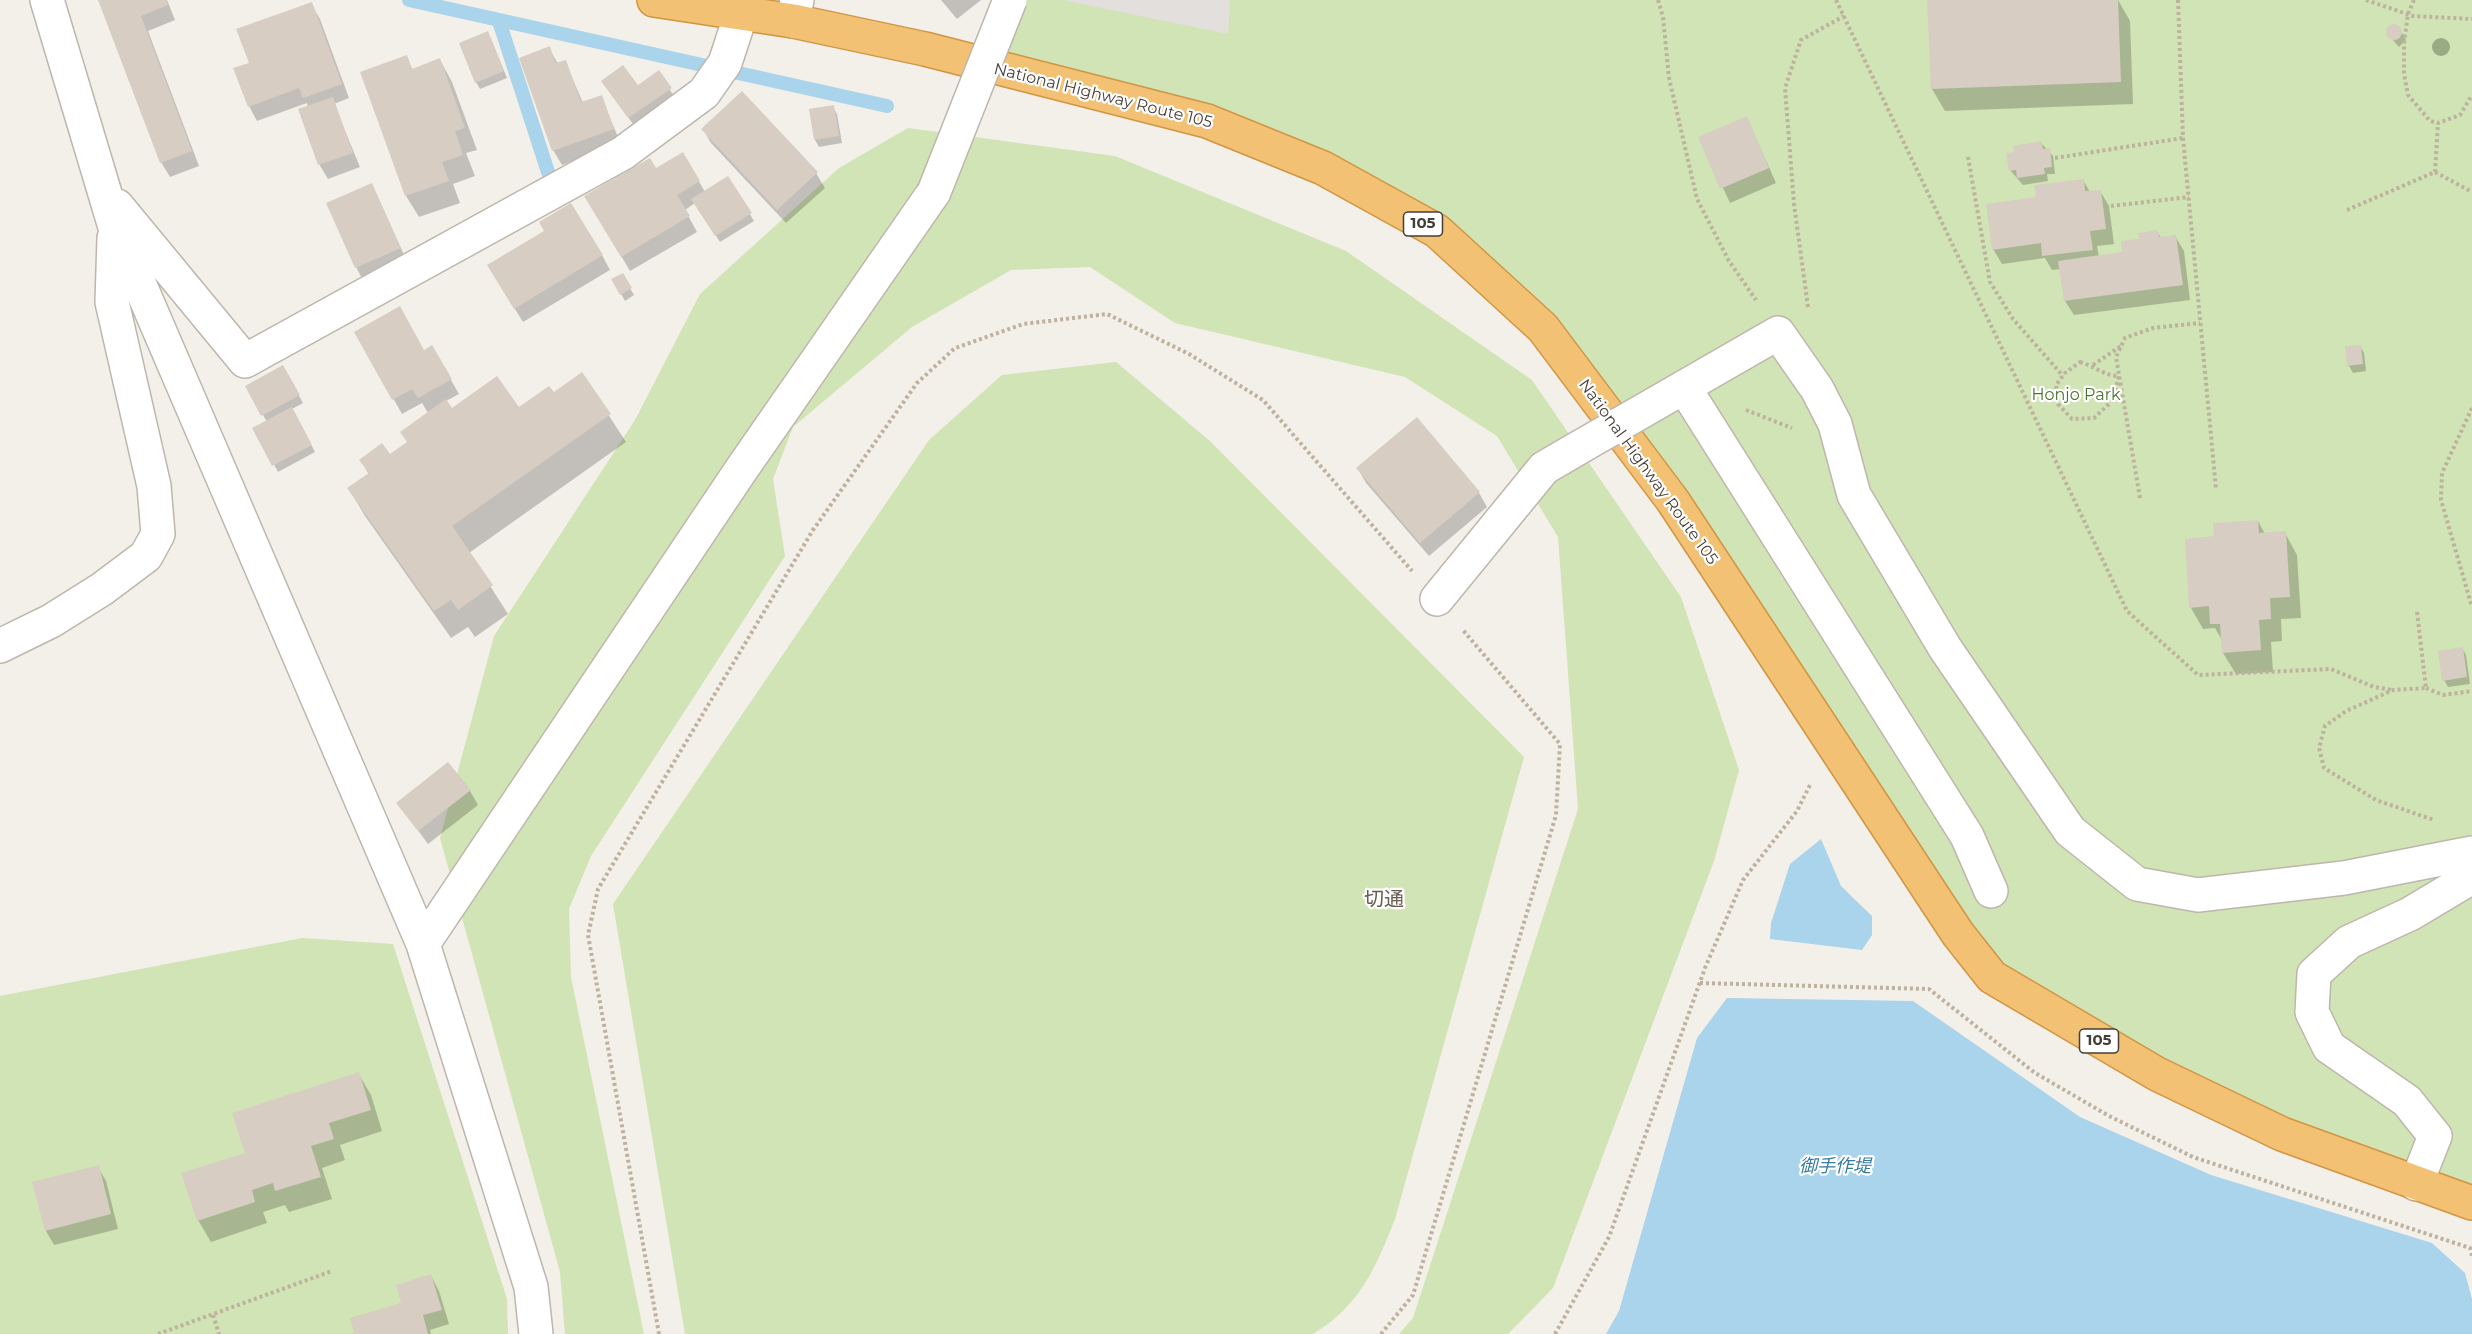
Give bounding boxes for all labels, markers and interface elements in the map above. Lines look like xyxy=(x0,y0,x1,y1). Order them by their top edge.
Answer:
street label: National Highway Route 105 xyxy=(992,60,1214,132)
road number: 105 xyxy=(1404,212,1442,236)
street label: National Highway Route 105 xyxy=(1574,376,1722,568)
park label: Honjo Park xyxy=(2031,385,2121,405)
district label: 切通 xyxy=(1364,888,1404,912)
road number: 105 xyxy=(2080,1029,2118,1053)
water label: 御手作堤 xyxy=(1799,1156,1871,1178)

